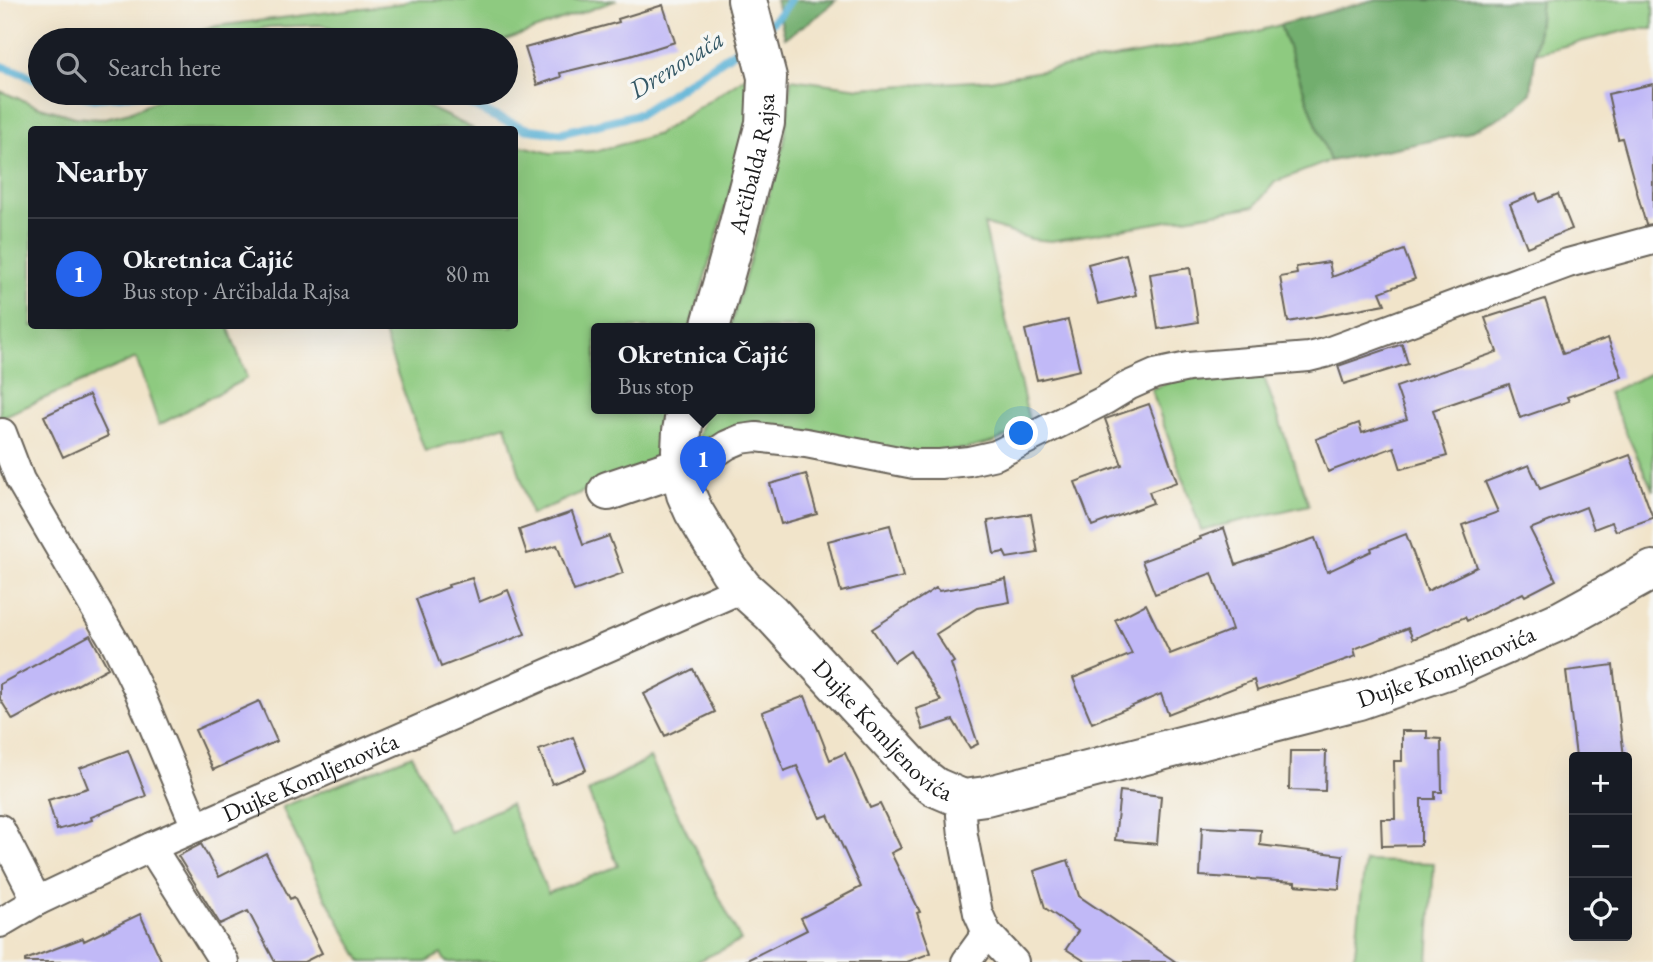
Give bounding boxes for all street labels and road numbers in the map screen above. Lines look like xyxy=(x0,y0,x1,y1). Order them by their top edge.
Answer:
street label: Arčibalda Rajsa xyxy=(721,92,781,238)
street label: Dujke Komljenovića xyxy=(1353,618,1540,715)
street label: Dujke Komljenovića xyxy=(806,652,958,808)
street label: Dujke Komljenovića xyxy=(217,725,403,829)

